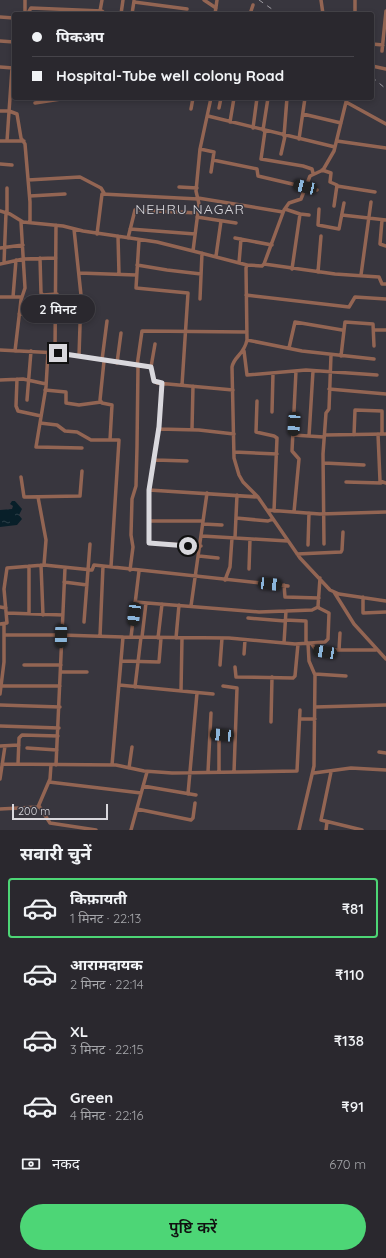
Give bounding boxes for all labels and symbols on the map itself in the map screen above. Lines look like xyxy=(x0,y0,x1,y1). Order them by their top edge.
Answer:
car xyxy=(292,178,318,196)
district label: NEHRU NAGAR xyxy=(135,200,245,218)
callout: 2 मिनट xyxy=(21,295,95,323)
route end xyxy=(49,344,67,362)
car xyxy=(287,412,301,436)
route start xyxy=(179,537,197,555)
car xyxy=(257,577,283,591)
car xyxy=(127,601,141,627)
car xyxy=(55,624,67,648)
car xyxy=(312,644,338,660)
car xyxy=(210,728,234,742)
scale bar xyxy=(12,802,108,821)

